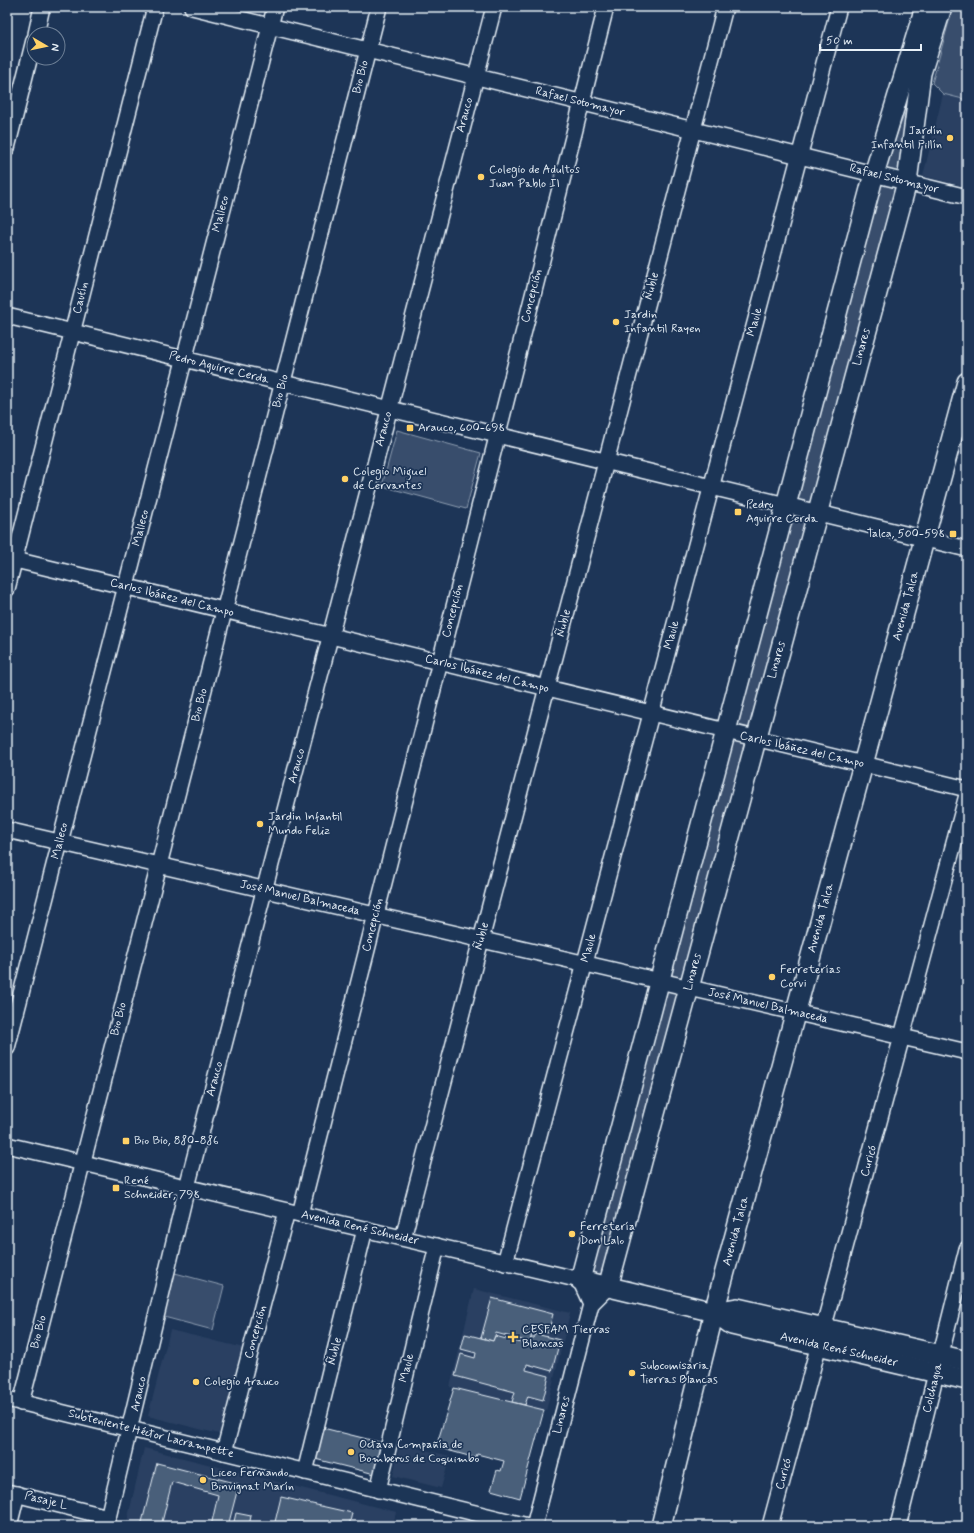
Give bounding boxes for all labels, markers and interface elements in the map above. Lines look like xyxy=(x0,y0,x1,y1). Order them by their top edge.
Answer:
north arrow xyxy=(26,26,66,66)
scale bar xyxy=(820,26,921,52)
text: 50 m xyxy=(826,33,853,49)
text: N xyxy=(47,43,62,52)
street label: Bio Bio xyxy=(349,59,373,95)
street label: Rafael Sotomayor xyxy=(534,83,626,121)
street label: Arauco xyxy=(453,96,477,134)
place label: Jardín Infantil Pillín xyxy=(871,123,942,153)
marker: Jardín Infantil Pillín xyxy=(945,133,955,143)
street label: Rafael Sotomayor xyxy=(848,160,940,198)
place label: Colegio de Adultos Juan Pablo II xyxy=(489,162,580,192)
marker: Colegio de Adultos Juan Pablo II xyxy=(476,172,486,182)
street label: Malleco xyxy=(209,194,233,234)
street label: Concepción xyxy=(518,267,546,325)
street label: Ñuble xyxy=(641,270,663,302)
street label: Cautín xyxy=(69,280,93,316)
street label: Maule xyxy=(743,305,767,338)
place label: Jardin Infantil Rayen xyxy=(624,307,701,337)
marker: Jardin Infantil Rayen xyxy=(611,317,621,327)
street label: Linares xyxy=(849,326,875,368)
street label: Pedro Aguirre Cerda xyxy=(167,348,271,388)
street label: Bio Bio xyxy=(269,373,293,409)
street label: Arauco xyxy=(372,410,396,448)
place label: Arauco, 600-698 xyxy=(418,420,505,436)
marker: Arauco, 600-698 xyxy=(405,423,415,433)
place label: Colegio Miguel de Cervantes xyxy=(353,464,427,494)
marker: Colegio Miguel de Cervantes xyxy=(340,474,350,484)
place label: Pedro Aguirre Cerda xyxy=(746,497,819,527)
marker: Pedro Aguirre Cerda xyxy=(733,507,743,517)
street label: Malleco xyxy=(129,508,153,548)
place label: Talca, 500-598 xyxy=(867,526,945,542)
marker: Talca, 500-598 xyxy=(948,529,958,539)
street label: Avenida Talca xyxy=(889,569,923,642)
street label: Carlos Ibáñez del Campo xyxy=(108,575,236,621)
street label: Concepción xyxy=(439,582,467,640)
street label: Ñuble xyxy=(553,607,575,639)
street label: Maule xyxy=(660,618,684,651)
street label: Linares xyxy=(764,639,790,681)
street label: Carlos Ibáñez del Campo xyxy=(423,651,551,697)
street label: Bio Bio xyxy=(188,687,212,723)
street label: Carlos Ibáñez del Campo xyxy=(738,728,866,772)
street label: Arauco xyxy=(285,747,309,785)
place label: Jardin Infantil Mundo Feliz xyxy=(268,809,342,839)
marker: Jardin Infantil Mundo Feliz xyxy=(255,819,265,829)
street label: Malleco xyxy=(48,821,72,861)
street label: José Manuel Balmaceda xyxy=(238,876,362,920)
street label: Avenida Talca xyxy=(804,881,838,954)
street label: Concepción xyxy=(359,896,387,954)
street label: Ñuble xyxy=(471,920,493,952)
street label: Maule xyxy=(577,931,601,964)
street label: Linares xyxy=(680,951,706,993)
place label: Ferreterías Corvi xyxy=(780,962,841,992)
marker: Ferreterías Corvi xyxy=(767,972,777,982)
street label: José Manuel Balmaceda xyxy=(706,984,830,1028)
street label: Bio Bio xyxy=(107,1001,131,1037)
street label: Arauco xyxy=(203,1060,227,1098)
place label: Bio Bio, 880-886 xyxy=(134,1133,219,1149)
marker: Bio Bio, 880-886 xyxy=(121,1136,131,1146)
street label: Curicó xyxy=(857,1144,881,1178)
place label: René Schneider, 798 xyxy=(124,1173,200,1203)
marker: René Schneider, 798 xyxy=(111,1183,121,1193)
street label: Avenida Talca xyxy=(719,1194,753,1267)
street label: Avenida René Schneider xyxy=(300,1207,420,1249)
place label: Ferretería Don Lalo xyxy=(580,1219,635,1249)
marker: Ferretería Don Lalo xyxy=(567,1229,577,1239)
street label: Concepción xyxy=(241,1303,271,1361)
street label: Bio Bio xyxy=(27,1314,51,1350)
place label: CESFAM Tierras Blancas xyxy=(522,1322,610,1352)
street label: Avenida René Schneider xyxy=(779,1329,899,1371)
marker: CESFAM Tierras Blancas xyxy=(507,1331,519,1343)
street label: Ñuble xyxy=(324,1336,346,1366)
street label: Maule xyxy=(396,1351,418,1384)
place label: Subcomisaria Tierras Blancas xyxy=(640,1358,718,1388)
street label: Colchagua xyxy=(919,1360,947,1415)
marker: Subcomisaria Tierras Blancas xyxy=(627,1368,637,1378)
place label: Colegio Arauco xyxy=(204,1374,279,1390)
street label: Arauco xyxy=(127,1375,151,1413)
marker: Colegio Arauco xyxy=(191,1377,201,1387)
street label: Linares xyxy=(550,1394,575,1435)
street label: Subteniente Héctor Lacrampette xyxy=(66,1406,236,1462)
place label: Octava Compañía de Bomberos de Coquimbo xyxy=(359,1437,479,1467)
marker: Octava Compañía de Bomberos de Coquimbo xyxy=(346,1447,356,1457)
street label: Curicó xyxy=(772,1457,796,1491)
place label: Liceo Fernando Binvignat Marín xyxy=(211,1465,294,1495)
marker: Liceo Fernando Binvignat Marín xyxy=(198,1475,208,1485)
street label: Pasaje L xyxy=(23,1488,70,1514)

